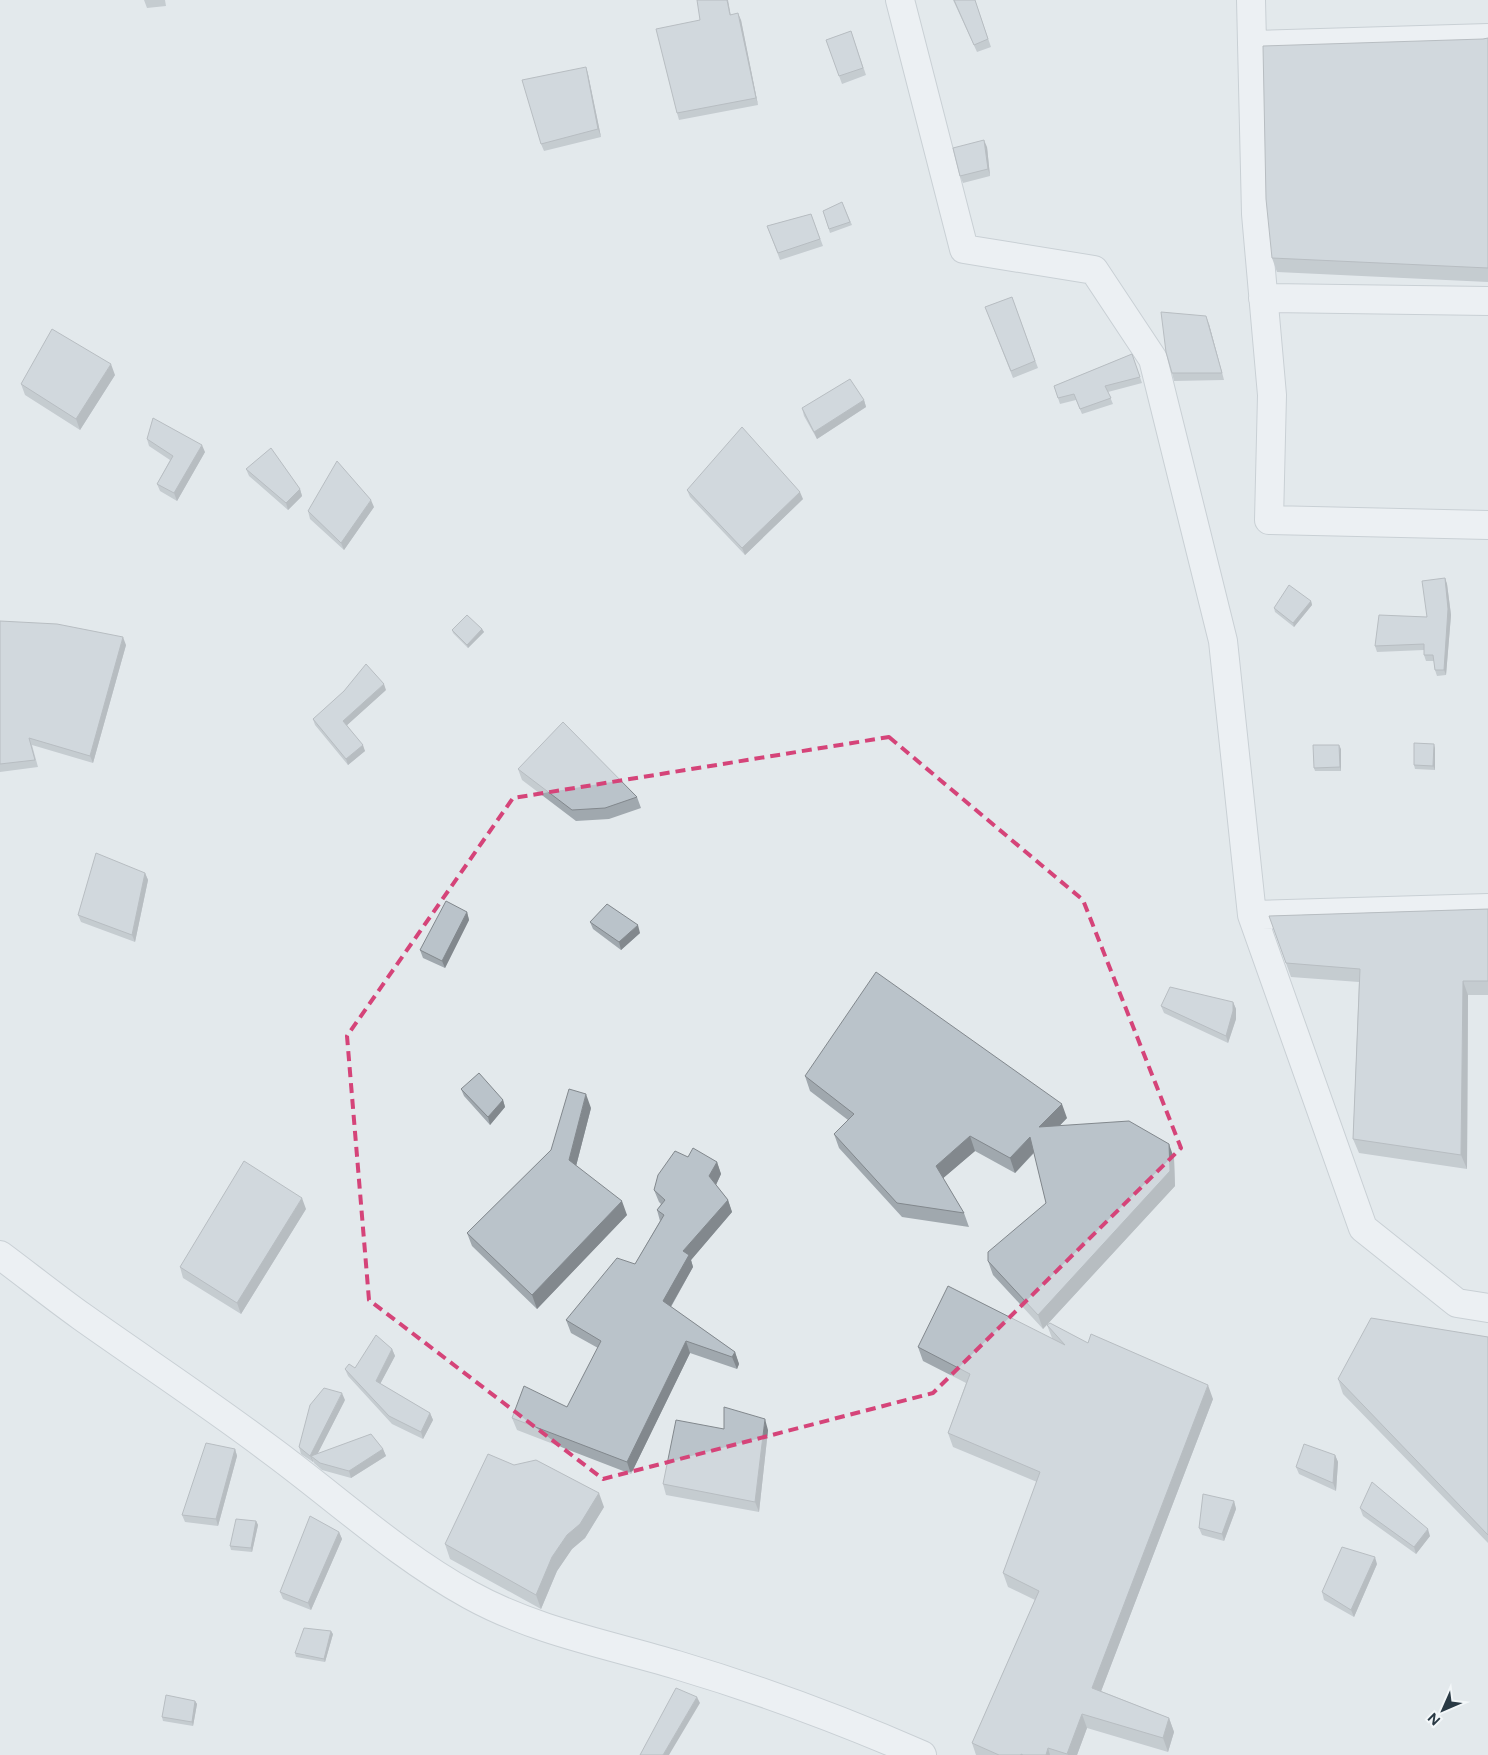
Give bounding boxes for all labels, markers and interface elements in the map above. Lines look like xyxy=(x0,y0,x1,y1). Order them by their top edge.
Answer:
north arrow xyxy=(1418,1685,1468,1735)
text: N xyxy=(1424,1709,1444,1729)

